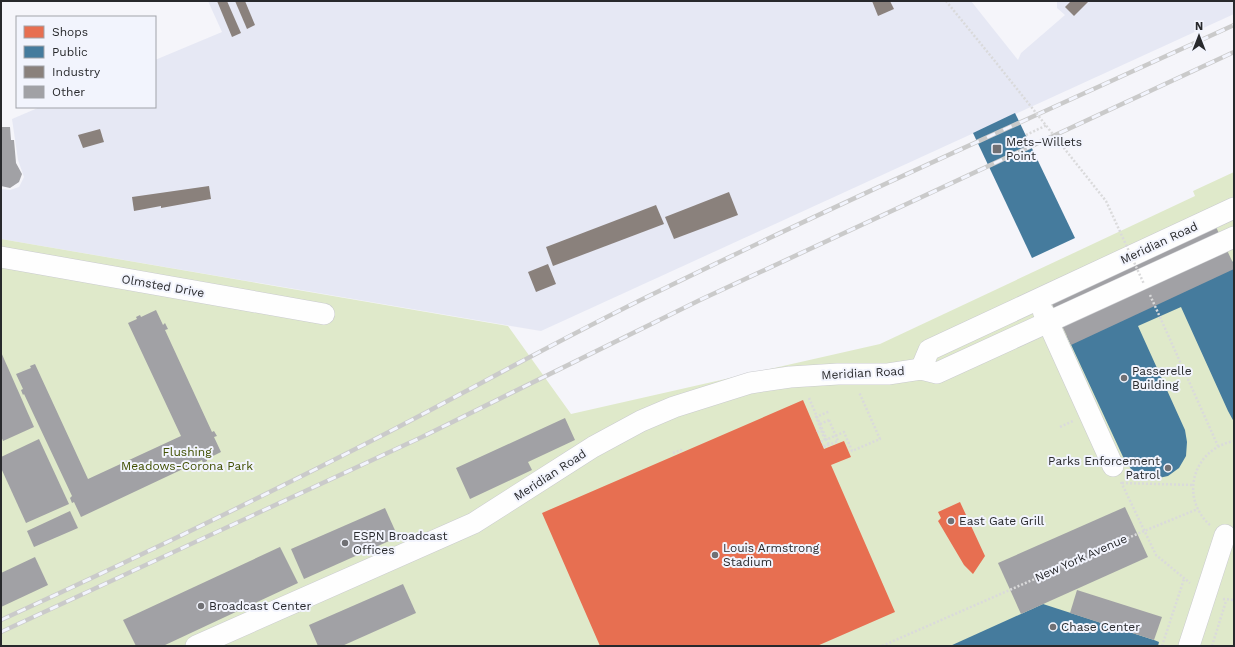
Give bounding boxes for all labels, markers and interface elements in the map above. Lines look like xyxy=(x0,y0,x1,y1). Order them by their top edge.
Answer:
legend xyxy=(16,16,156,108)
north arrow xyxy=(1179,16,1219,56)
text: N xyxy=(1195,20,1203,33)
text: Shops xyxy=(52,25,88,39)
text: Public xyxy=(52,45,88,59)
text: Industry xyxy=(52,65,101,79)
text: Other xyxy=(52,85,85,99)
place label: Mets–Willets Point xyxy=(1006,135,1082,163)
marker: Mets–Willets Point xyxy=(991,143,1003,155)
street label: Meridian Road xyxy=(1118,219,1200,267)
street label: Olmsted Drive xyxy=(121,272,206,300)
street label: Meridian Road xyxy=(821,364,905,382)
place label: Passerelle Building xyxy=(1132,364,1192,392)
marker: Passerelle Building xyxy=(1119,373,1129,383)
park label: Flushing Meadows-Corona Park xyxy=(121,445,253,473)
street label: Meridian Road xyxy=(511,446,589,504)
place label: Parks Enforcement Patrol xyxy=(1048,454,1160,482)
marker: Parks Enforcement Patrol xyxy=(1163,463,1173,473)
place label: East Gate Grill xyxy=(959,514,1045,528)
marker: East Gate Grill xyxy=(946,516,956,526)
place label: ESPN Broadcast Offices xyxy=(353,529,448,557)
street label: New York Avenue xyxy=(1033,531,1129,585)
marker: ESPN Broadcast Offices xyxy=(340,538,350,548)
place label: Louis Armstrong Stadium xyxy=(723,541,820,569)
marker: Louis Armstrong Stadium xyxy=(710,550,720,560)
place label: Broadcast Center xyxy=(209,599,311,613)
marker: Broadcast Center xyxy=(196,601,206,611)
place label: Chase Center xyxy=(1061,620,1140,634)
marker: Chase Center xyxy=(1048,622,1058,632)

